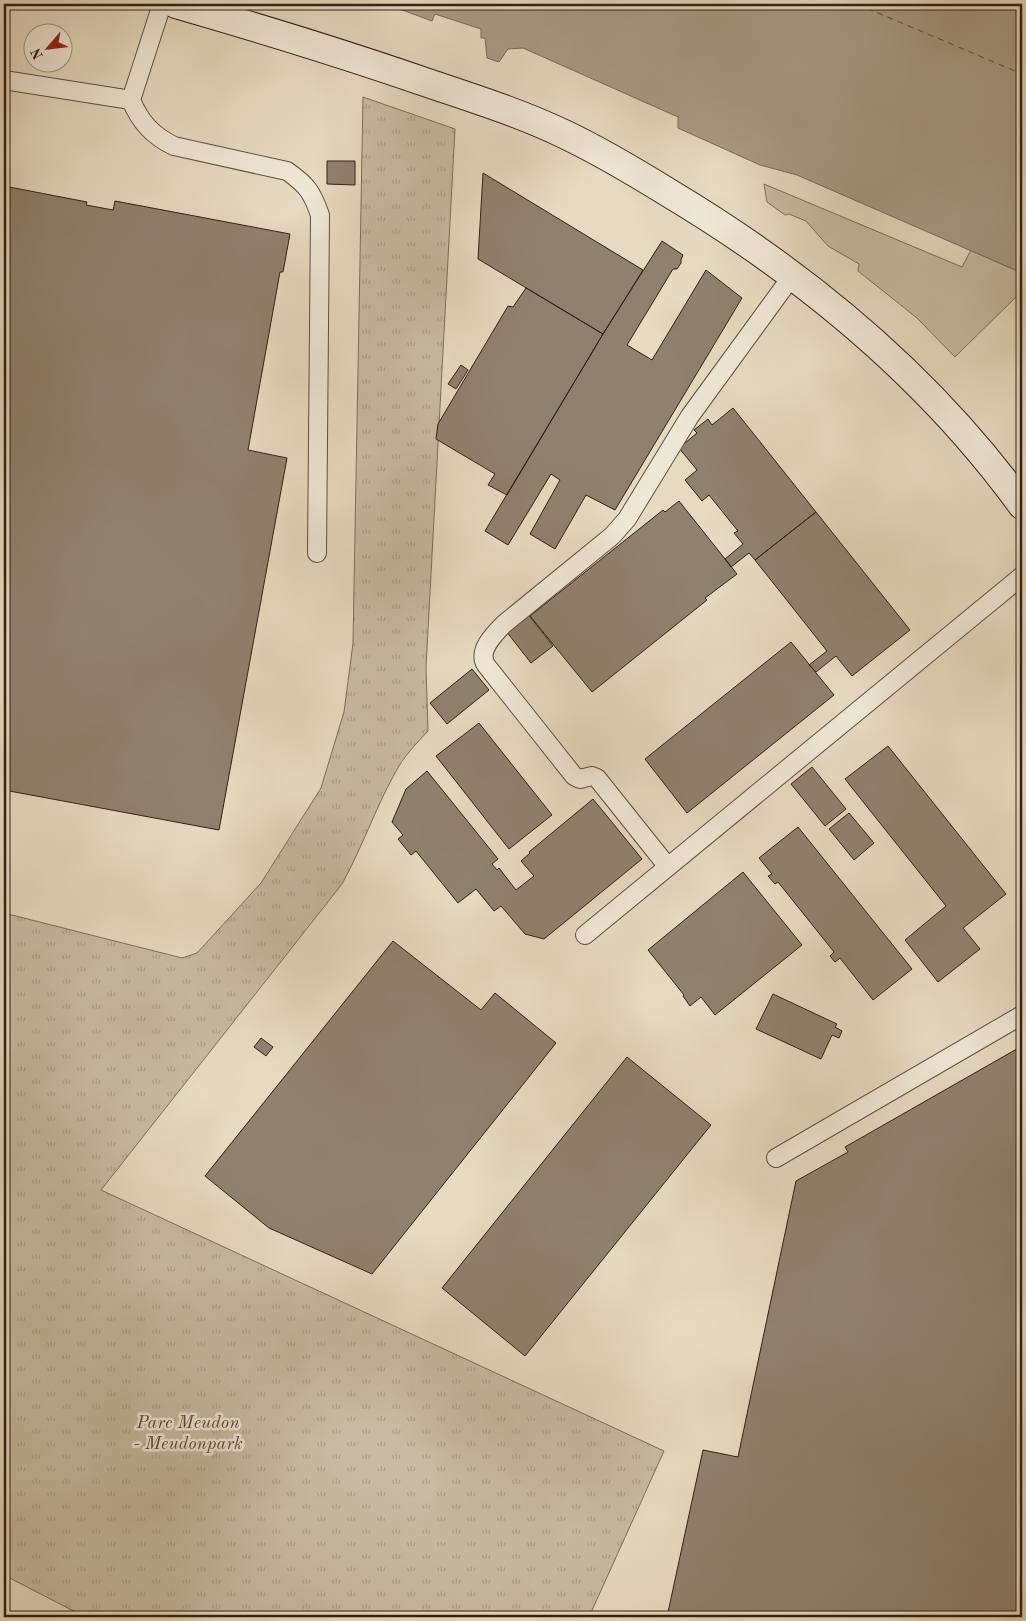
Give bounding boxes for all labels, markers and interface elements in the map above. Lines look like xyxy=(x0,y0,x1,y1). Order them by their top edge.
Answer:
north arrow xyxy=(22,22,72,72)
text: N xyxy=(29,45,46,62)
park label: Parc Meudon - Meudonpark xyxy=(133,1414,243,1453)

